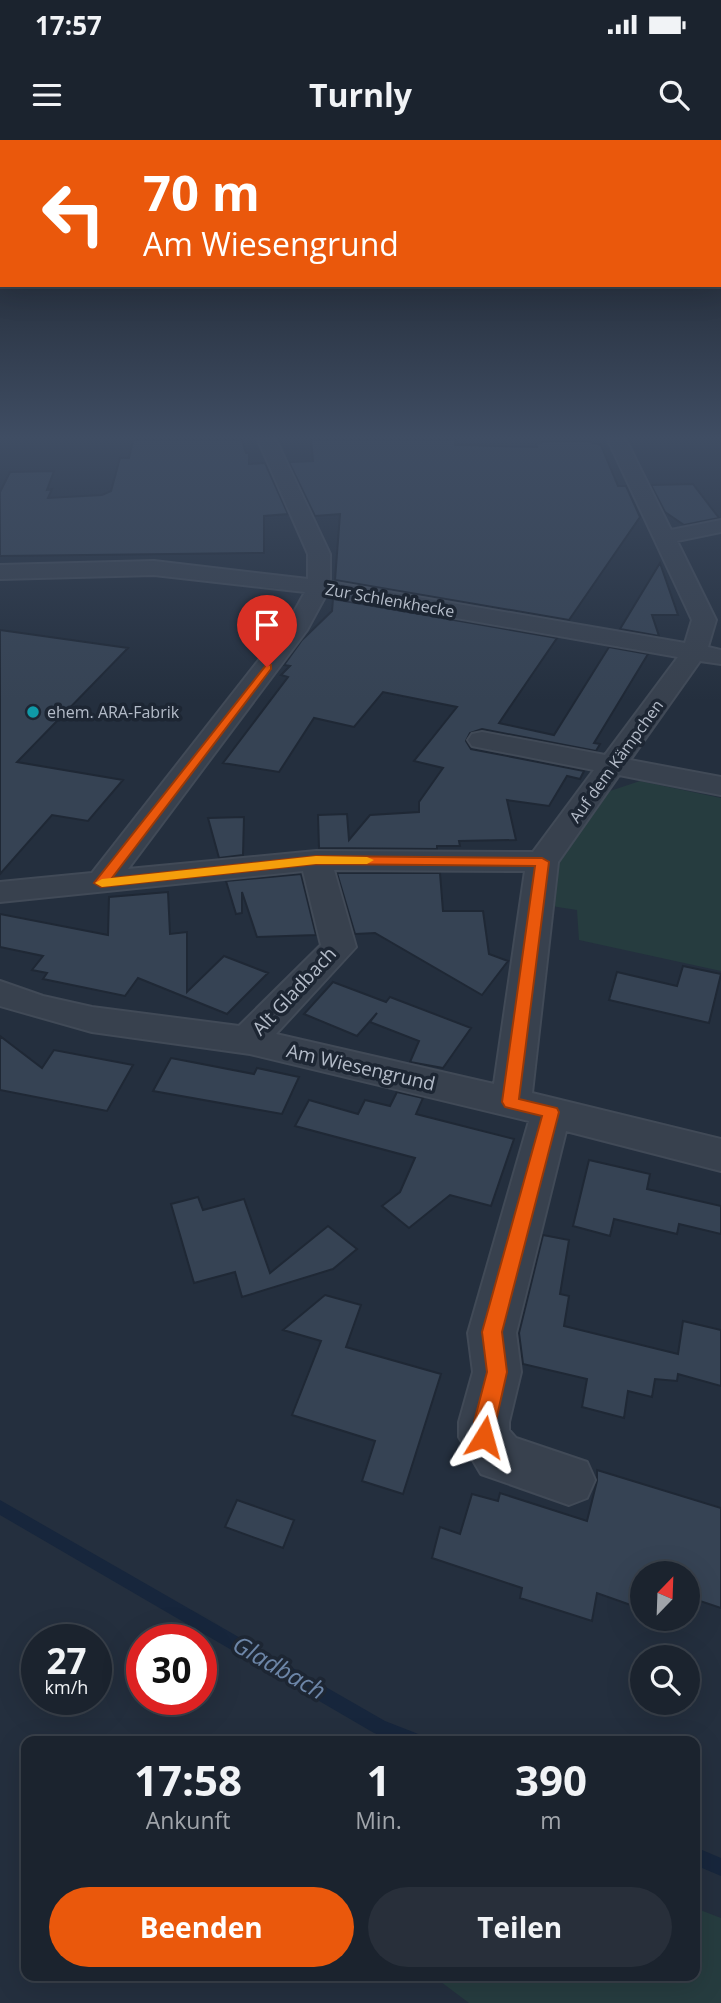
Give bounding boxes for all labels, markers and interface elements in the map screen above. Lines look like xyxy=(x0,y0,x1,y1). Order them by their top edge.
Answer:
text: 17:57 xyxy=(35,7,102,43)
text: Turnly xyxy=(309,73,412,116)
icon: menu xyxy=(28,76,66,114)
icon: search xyxy=(655,76,693,114)
text: 70 m xyxy=(143,159,260,225)
icon: left xyxy=(28,168,119,259)
text: Am Wiesengrund xyxy=(143,222,399,265)
street label: Zur Schlenkhecke xyxy=(324,578,456,622)
pin xyxy=(237,595,297,667)
icon: arrive xyxy=(248,606,286,644)
street label: Auf dem Kämpchen xyxy=(564,695,668,827)
place label: ehem. ARA-Fabrik xyxy=(47,701,180,723)
marker: ehem. ARA-Fabrik xyxy=(25,704,41,720)
street label: Alt Gladbach xyxy=(246,941,342,1041)
street label: Am Wiesengrund xyxy=(284,1037,438,1097)
position arrow xyxy=(447,1400,521,1474)
north arrow xyxy=(630,1561,700,1631)
map controls xyxy=(630,1561,700,1715)
speed limit sign: 30 xyxy=(126,1624,217,1715)
water label: Gladbach xyxy=(227,1627,332,1706)
text: 27 xyxy=(46,1637,87,1684)
button: search xyxy=(630,1645,700,1715)
text: km/h xyxy=(45,1675,88,1699)
text: 17:58 xyxy=(134,1751,242,1808)
text: 1 xyxy=(366,1751,391,1808)
text: 390 xyxy=(515,1751,587,1808)
text: Ankunft xyxy=(146,1804,231,1836)
text: Min. xyxy=(355,1804,402,1836)
text: m xyxy=(540,1804,562,1836)
button: Beenden xyxy=(49,1887,354,1967)
button: Teilen xyxy=(368,1887,672,1967)

